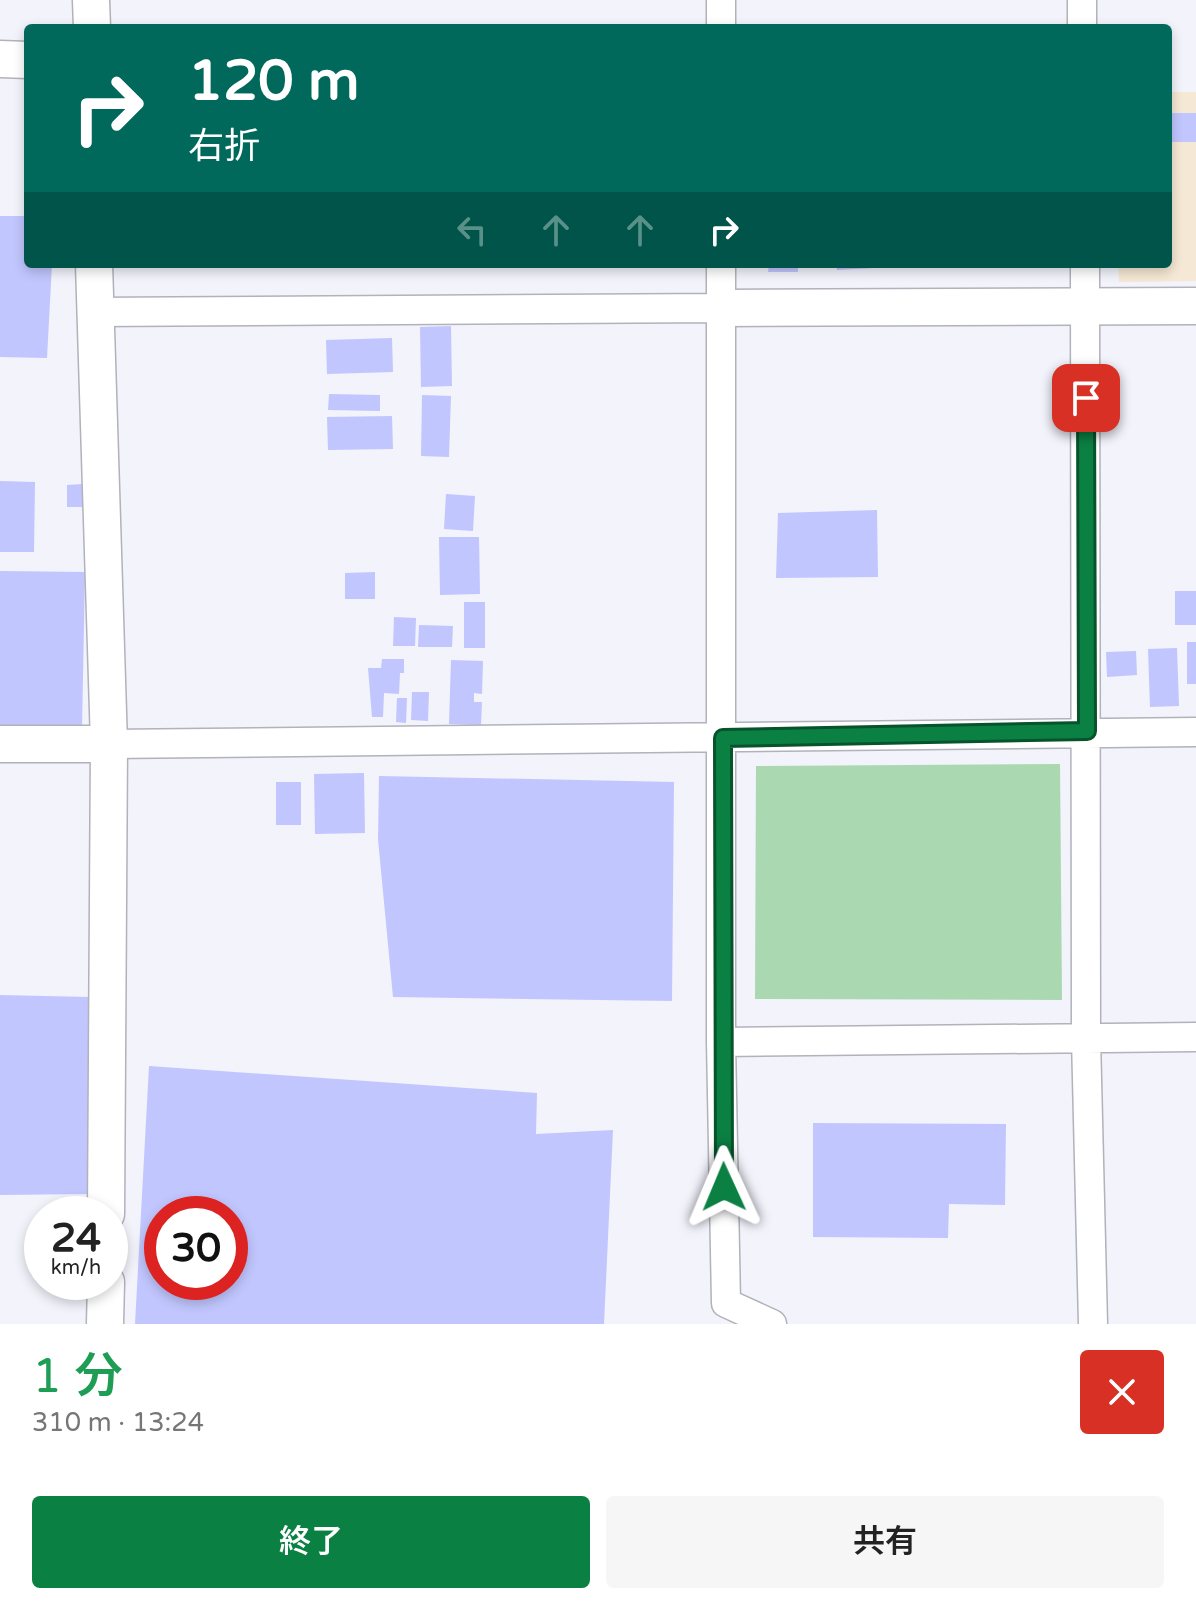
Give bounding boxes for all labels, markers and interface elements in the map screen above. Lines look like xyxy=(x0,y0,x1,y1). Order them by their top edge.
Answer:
text: 120 m xyxy=(188,48,359,115)
icon: right xyxy=(56,56,160,160)
text: 右折 xyxy=(188,125,260,168)
icon: left xyxy=(450,208,494,252)
icon: ahead xyxy=(534,208,578,252)
icon: ahead xyxy=(618,208,662,252)
icon: right xyxy=(702,208,746,252)
pin xyxy=(1052,364,1120,432)
icon: arrive xyxy=(1064,376,1108,420)
position arrow xyxy=(682,1145,766,1229)
speed limit sign: 30 xyxy=(144,1196,248,1300)
text: 24 xyxy=(51,1214,101,1262)
text: km/h xyxy=(51,1256,101,1280)
text: 1 分 xyxy=(32,1348,123,1406)
button: close xyxy=(1080,1350,1164,1434)
text: 310 m · 13:24 xyxy=(32,1407,204,1438)
button: 終了 xyxy=(32,1496,590,1588)
button: 共有 xyxy=(606,1496,1164,1588)

